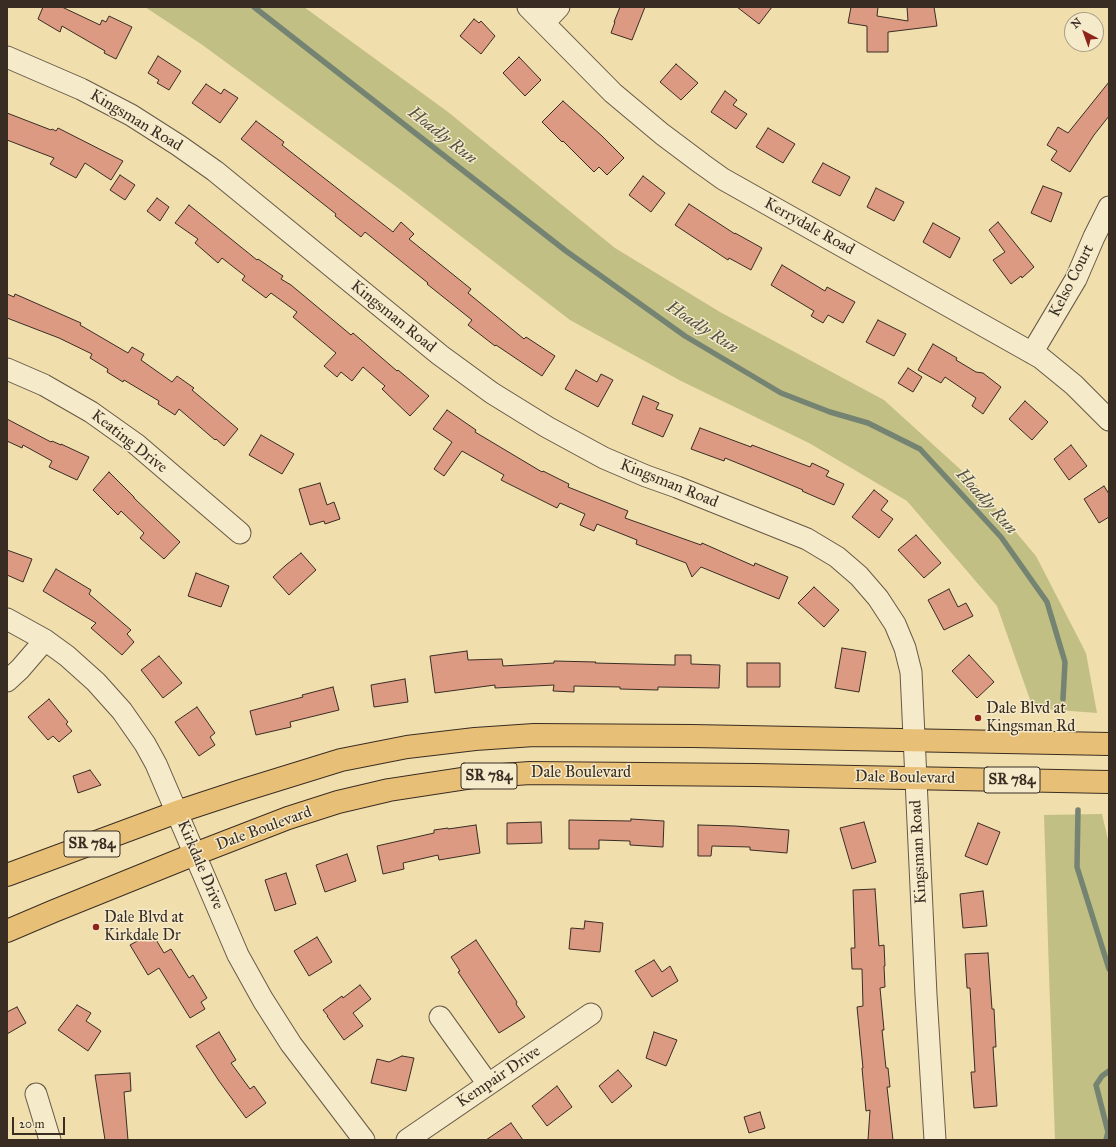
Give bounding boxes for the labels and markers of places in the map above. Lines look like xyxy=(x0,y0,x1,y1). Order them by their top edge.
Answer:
place label: Dale Blvd at Kingsman Rd xyxy=(986,699,1075,737)
marker: Dale Blvd at Kingsman Rd xyxy=(973,713,983,723)
place label: Dale Blvd at Kirkdale Dr xyxy=(104,908,184,946)
marker: Dale Blvd at Kirkdale Dr xyxy=(91,922,101,932)

